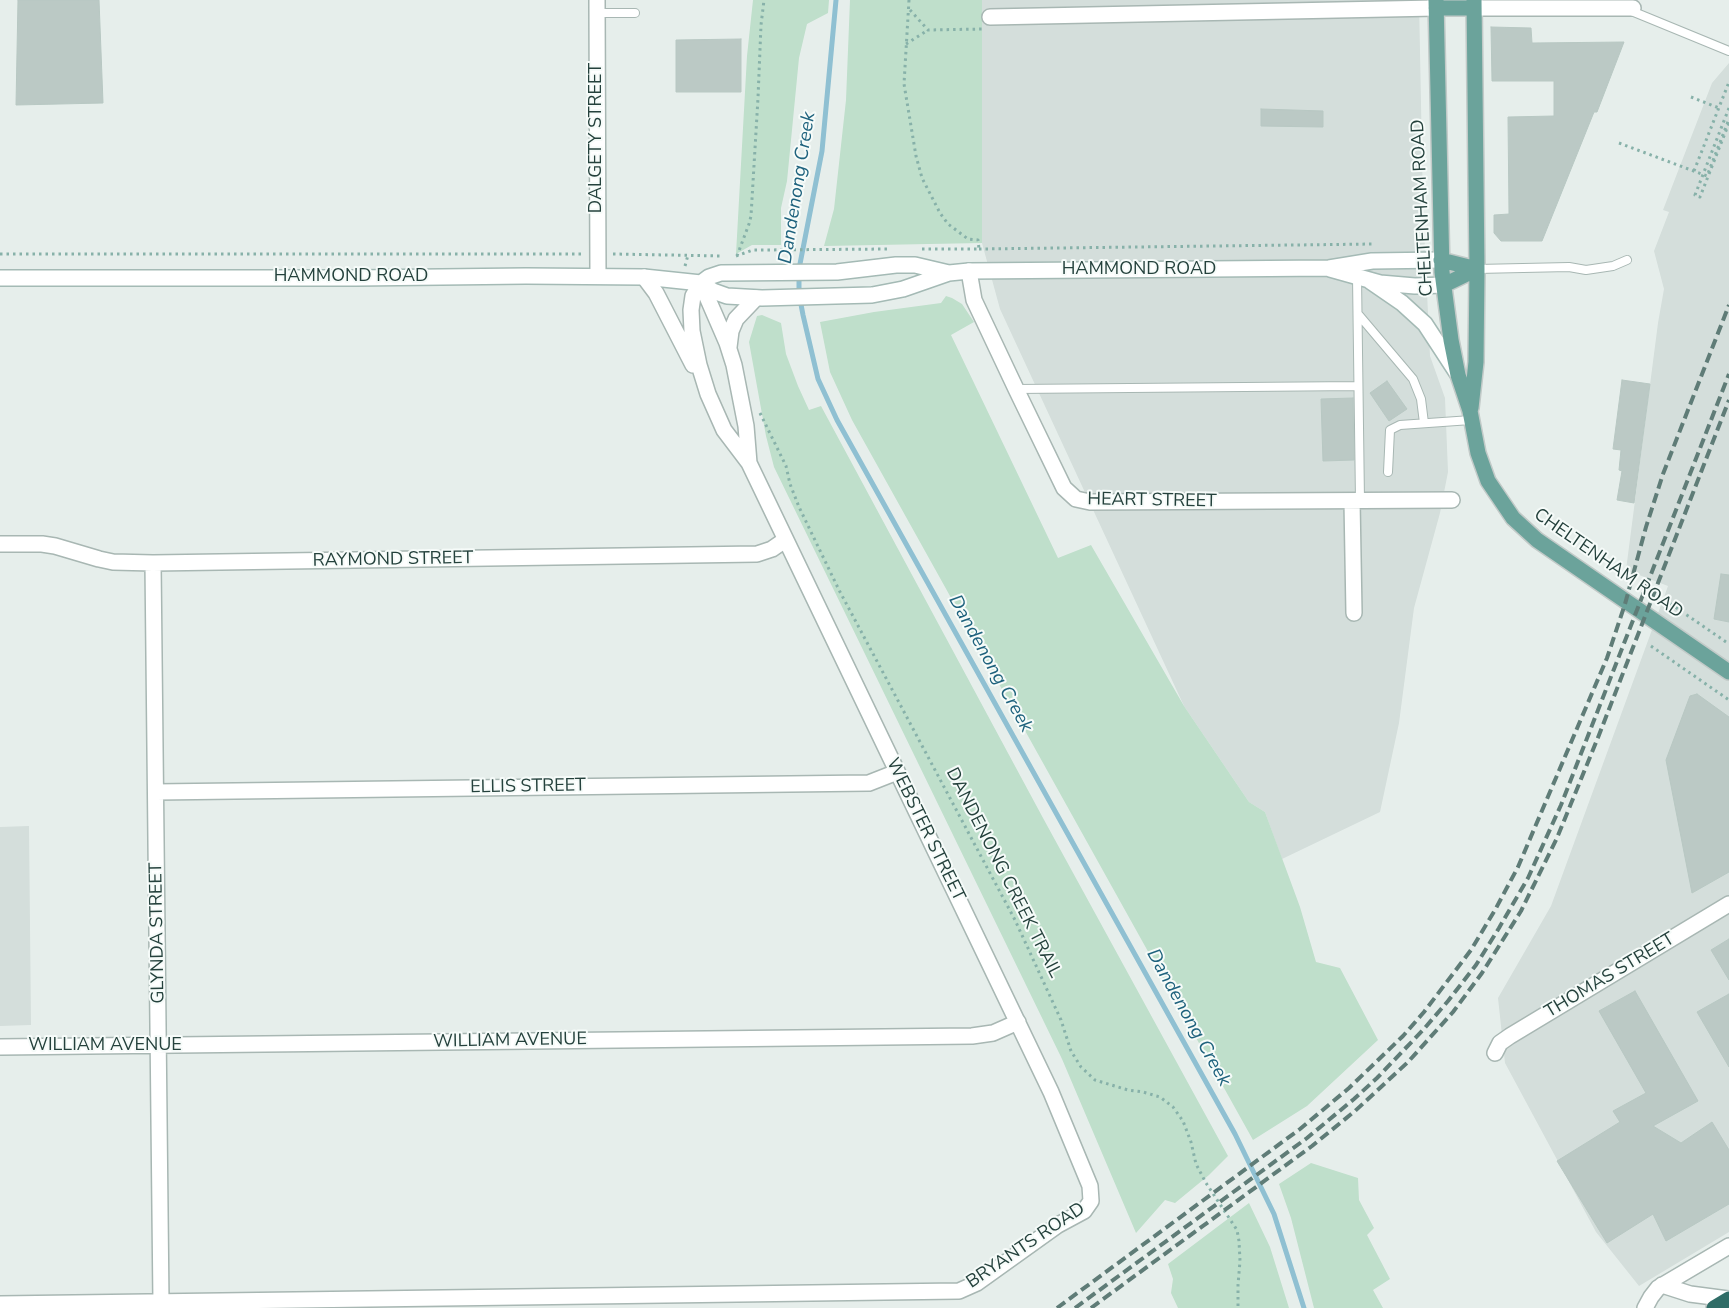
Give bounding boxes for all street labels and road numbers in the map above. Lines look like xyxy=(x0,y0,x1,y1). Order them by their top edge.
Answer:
street label: DALGETY STREET xyxy=(586,63,608,213)
street label: CHELTENHAM ROAD xyxy=(1408,119,1438,297)
street label: HAMMOND ROAD xyxy=(1062,259,1216,281)
street label: HAMMOND ROAD xyxy=(274,266,428,288)
street label: HEART STREET xyxy=(1087,489,1217,513)
street label: CHELTENHAM ROAD xyxy=(1529,504,1687,624)
street label: RAYMOND STREET xyxy=(313,548,473,572)
street label: WEBSTER STREET xyxy=(881,755,969,905)
street label: DANDENONG CREEK TRAIL xyxy=(941,764,1065,982)
street label: ELLIS STREET xyxy=(470,775,586,799)
street label: GLYNDA STREET xyxy=(146,862,170,1004)
street label: THOMAS STREET xyxy=(1541,929,1679,1023)
street label: WILLIAM AVENUE xyxy=(433,1029,587,1053)
street label: WILLIAM AVENUE xyxy=(28,1035,182,1057)
street label: BRYANTS ROAD xyxy=(963,1198,1089,1294)

